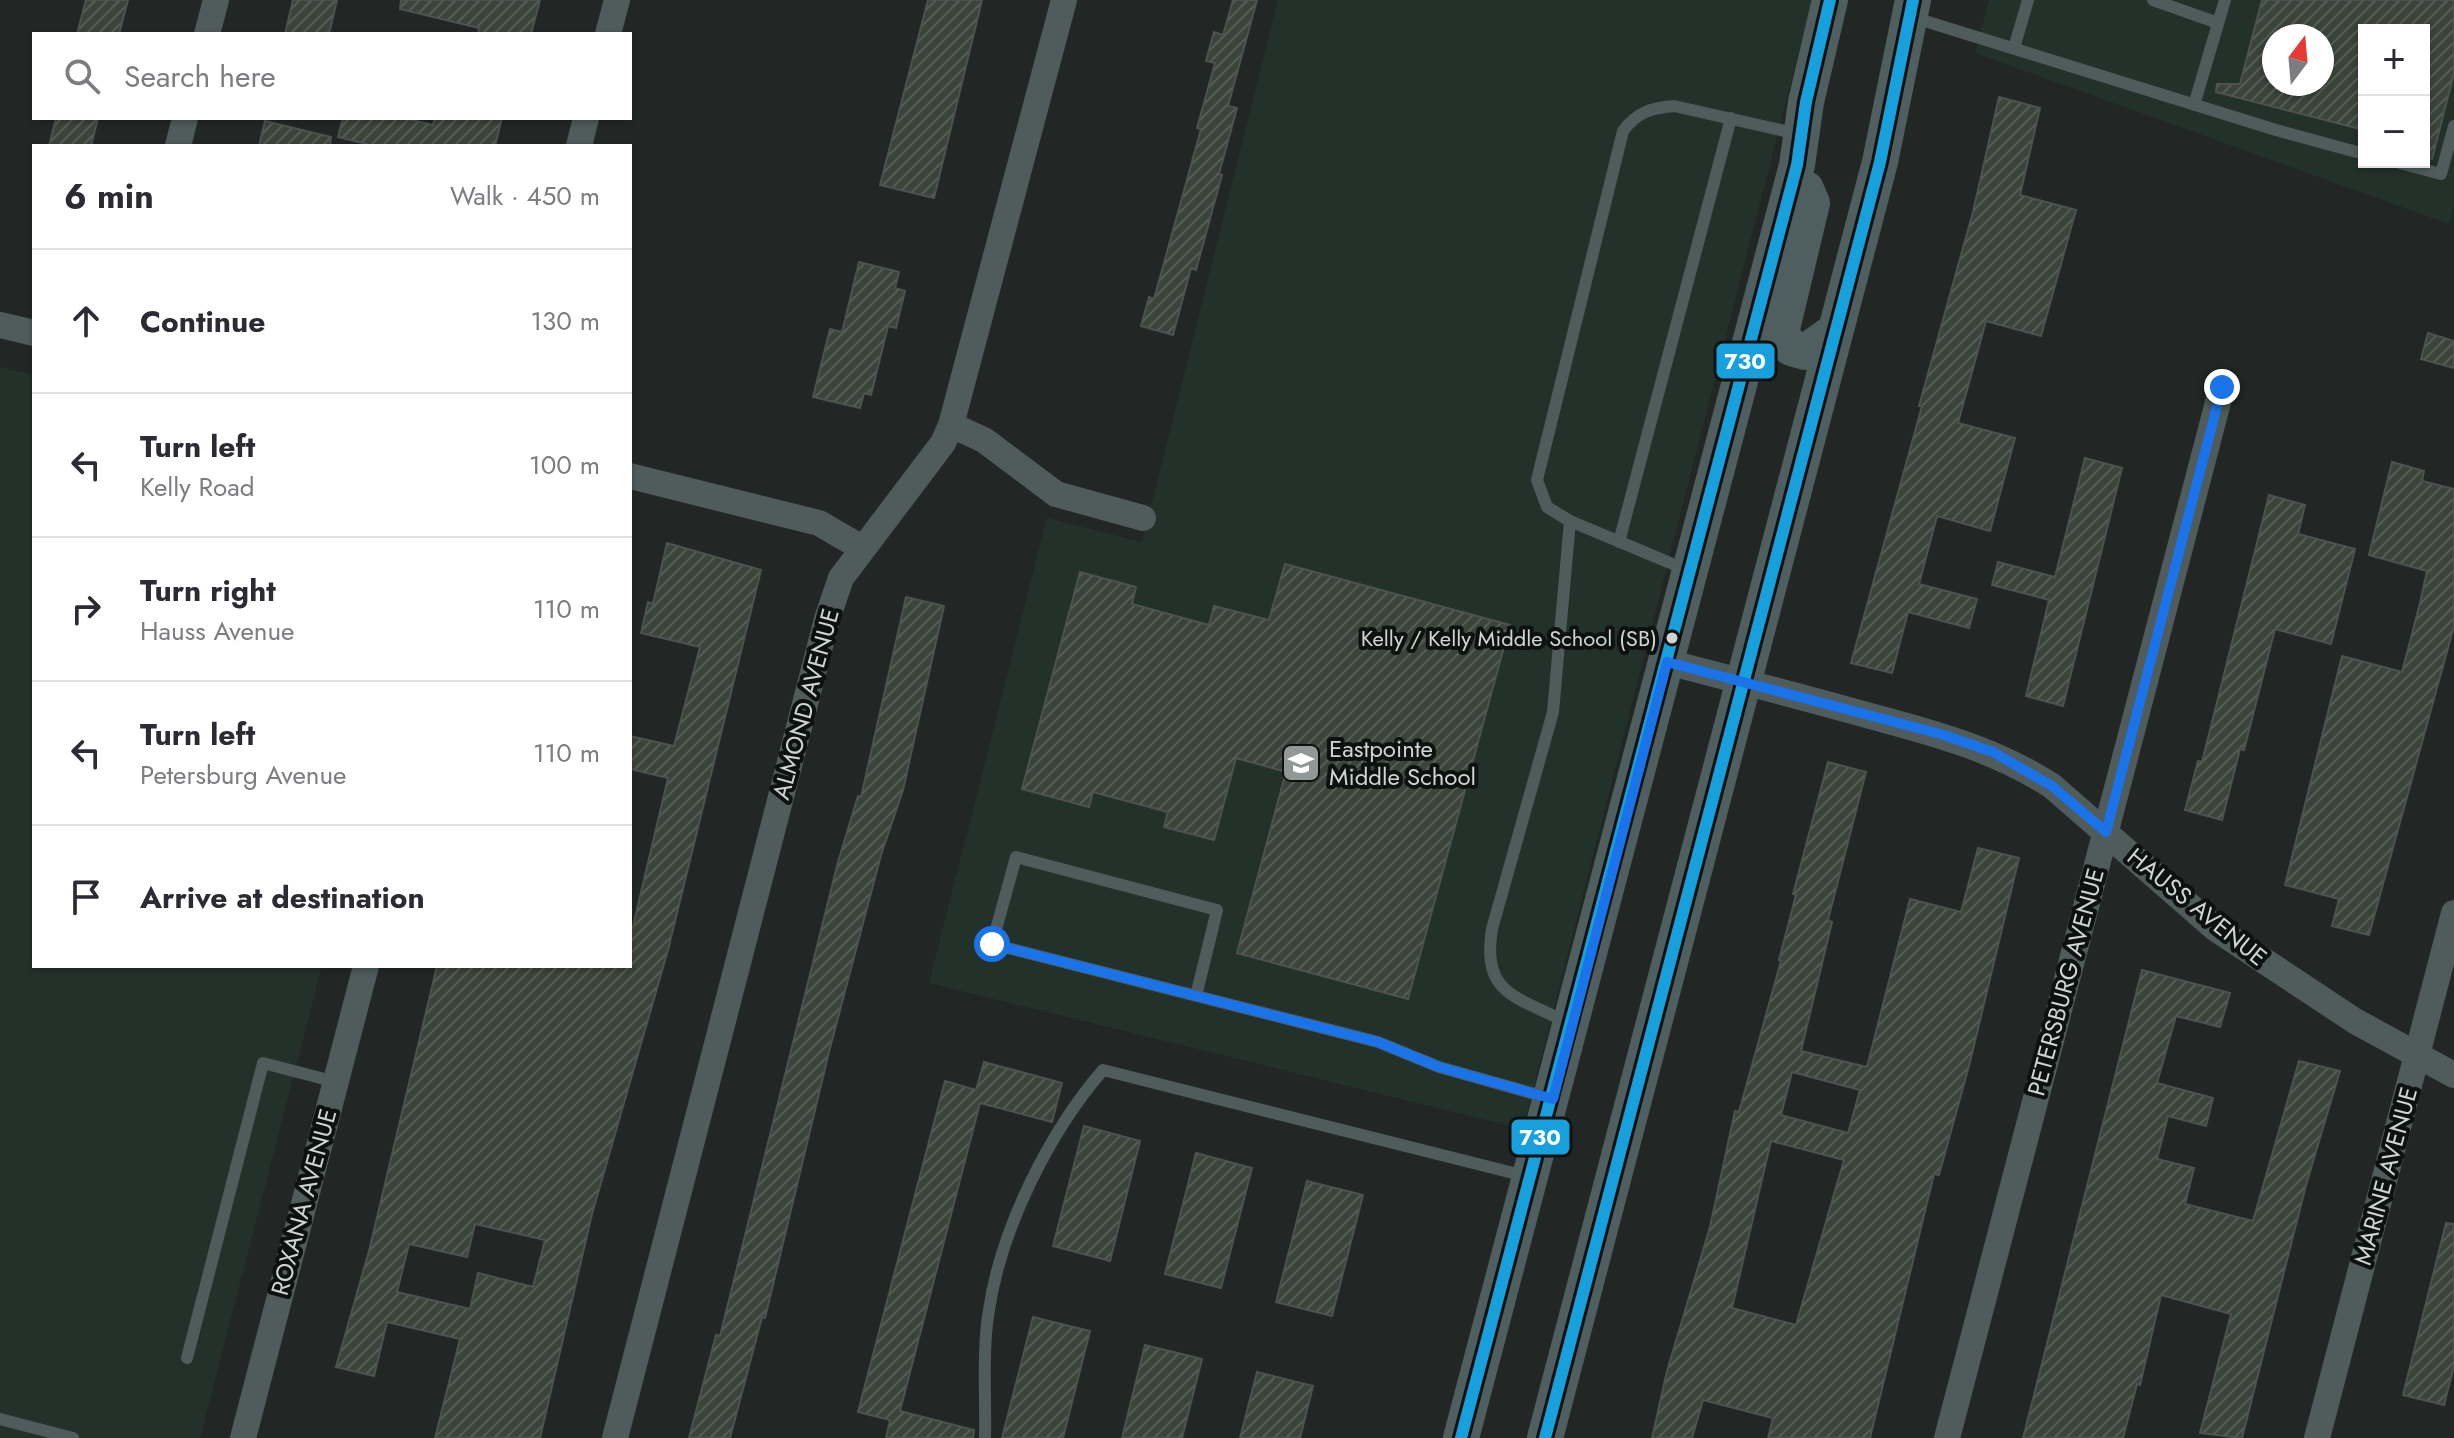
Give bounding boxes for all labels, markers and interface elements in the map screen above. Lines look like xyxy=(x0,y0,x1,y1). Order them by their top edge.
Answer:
north arrow xyxy=(2262,24,2334,96)
map controls xyxy=(2358,24,2430,168)
button: + xyxy=(2358,24,2430,96)
search box xyxy=(32,32,632,120)
icon: search xyxy=(60,54,104,98)
text: Search here xyxy=(124,55,276,98)
button: − xyxy=(2358,96,2430,168)
text: 6 min xyxy=(64,172,154,221)
text: Walk · 450 m xyxy=(450,177,600,215)
icon: ahead xyxy=(64,299,108,343)
text: Continue xyxy=(140,300,266,343)
text: 130 m xyxy=(530,302,600,340)
line badge: 730 xyxy=(1715,342,1776,380)
text: 730 xyxy=(1724,345,1766,377)
route end xyxy=(2204,369,2240,405)
text: Turn left xyxy=(140,425,255,468)
icon: left xyxy=(64,443,108,487)
text: 100 m xyxy=(529,446,600,484)
text: Kelly Road xyxy=(140,468,255,506)
text: Turn right xyxy=(140,569,276,612)
icon: right xyxy=(64,587,108,631)
text: 110 m xyxy=(533,590,600,628)
street label: ALMOND AVENUE xyxy=(763,604,848,803)
text: Hauss Avenue xyxy=(140,612,295,650)
place label: Kelly / Kelly Middle School (SB) xyxy=(1361,622,1657,654)
marker: Kelly / Kelly Middle School (SB) xyxy=(1664,630,1680,646)
text: Turn left xyxy=(140,713,255,756)
icon: left xyxy=(64,731,108,775)
place label: Eastpointe Middle School xyxy=(1329,731,1476,794)
text: 110 m xyxy=(533,734,600,772)
school or university icon: Eastpointe Middle School xyxy=(1280,742,1322,784)
text: Petersburg Avenue xyxy=(140,756,347,794)
street label: HAUSS AVENUE xyxy=(2120,839,2275,974)
street label: PETERSBURG AVENUE xyxy=(2018,864,2113,1100)
icon: arrive xyxy=(64,875,108,919)
text: Arrive at destination xyxy=(140,876,425,919)
route start xyxy=(974,926,1010,962)
street label: MARINE AVENUE xyxy=(2345,1083,2426,1269)
street label: ROXANA AVENUE xyxy=(262,1105,345,1299)
line badge: 730 xyxy=(1510,1118,1571,1156)
text: 730 xyxy=(1519,1121,1561,1153)

